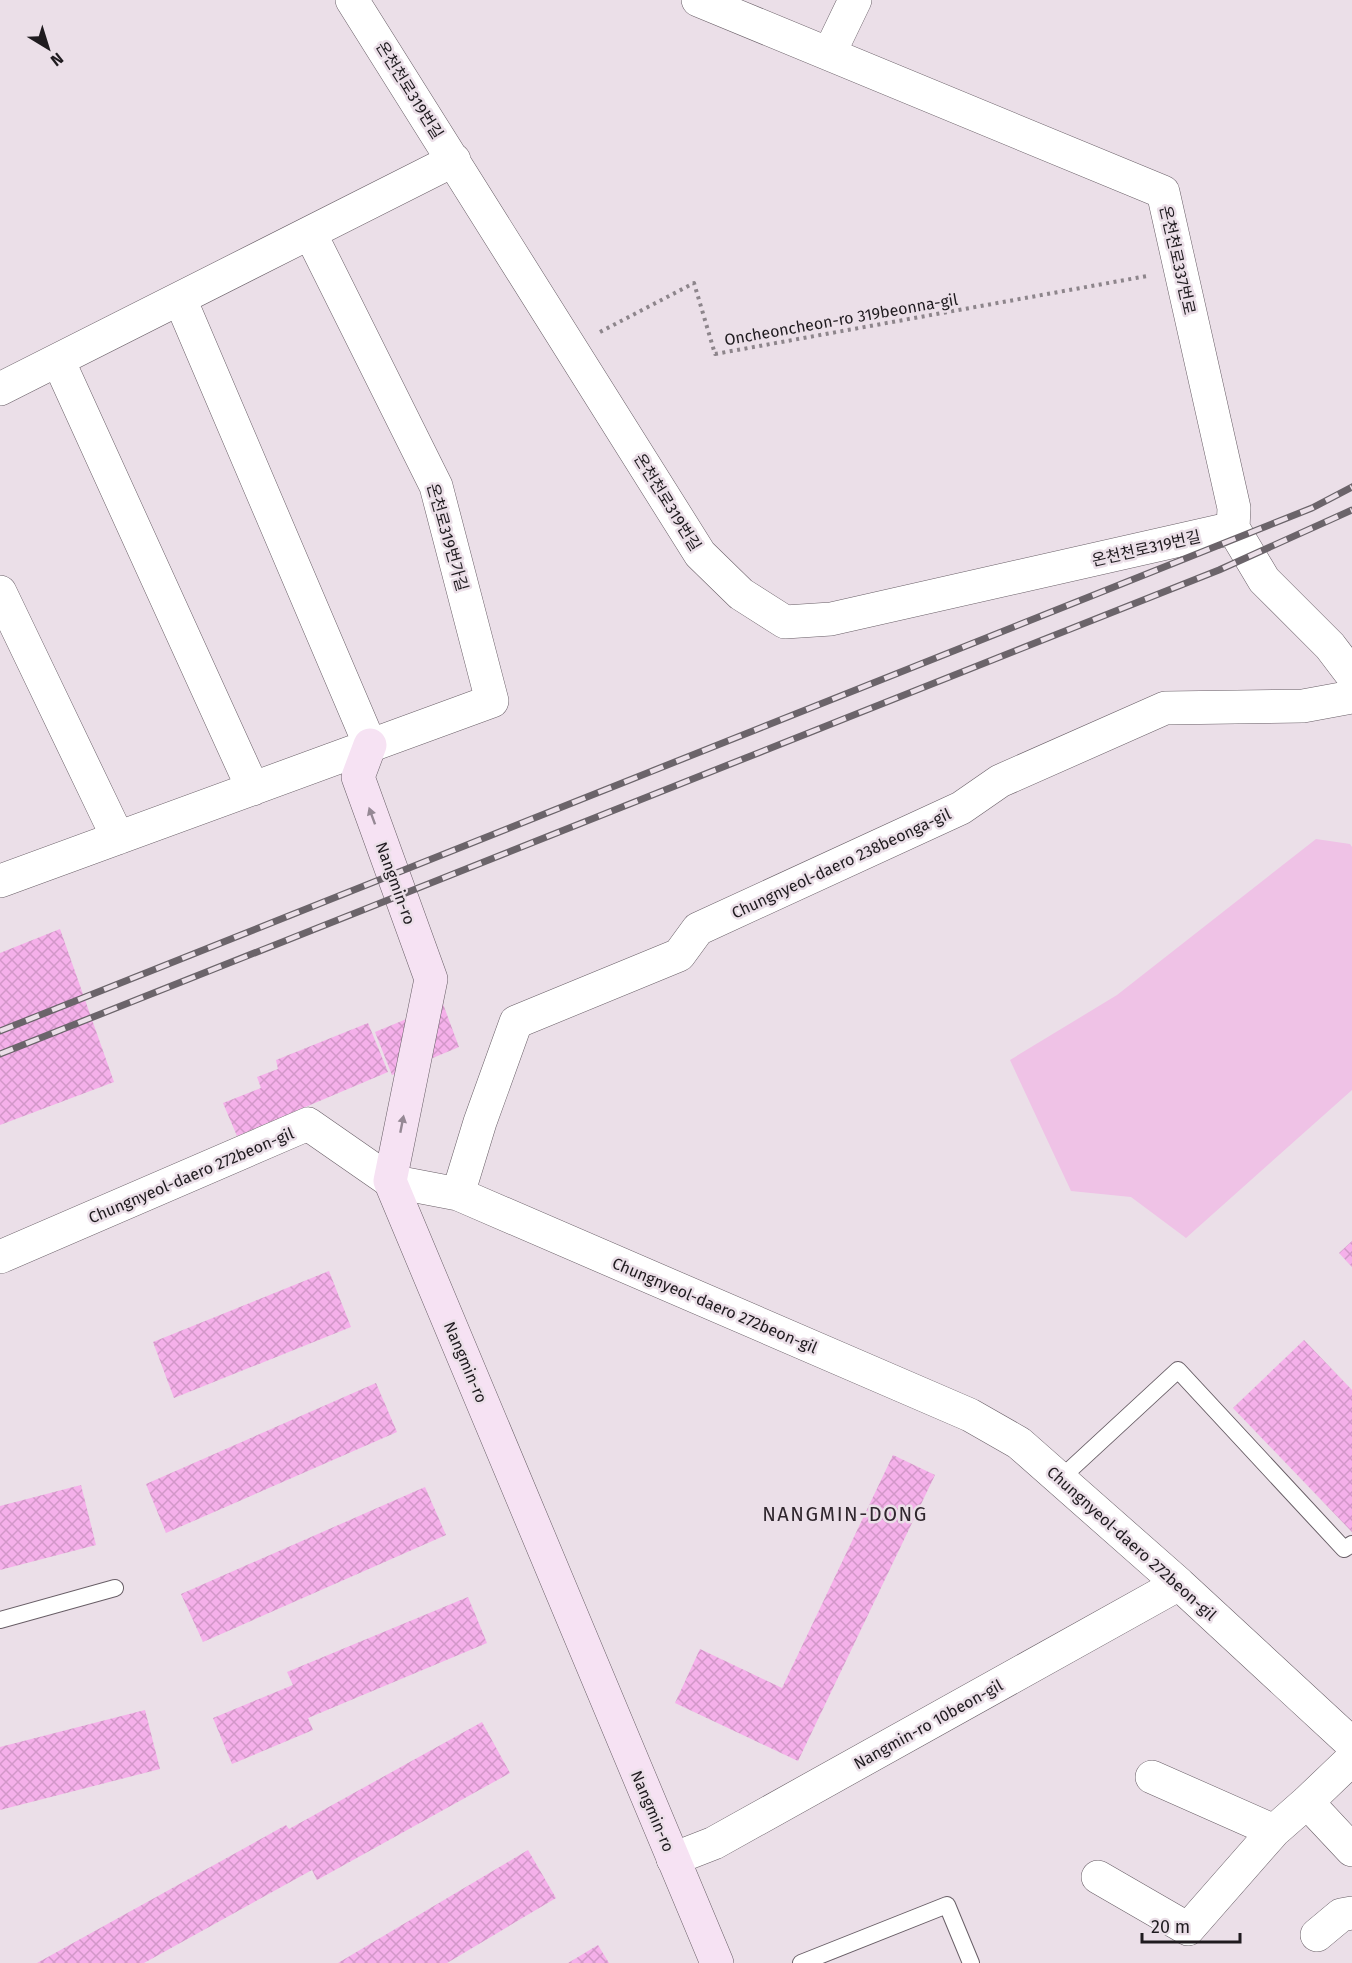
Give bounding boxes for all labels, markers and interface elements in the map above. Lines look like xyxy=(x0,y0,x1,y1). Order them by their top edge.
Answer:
north arrow xyxy=(18,18,78,78)
street label: 온천천로319번길 xyxy=(372,38,447,142)
text: N xyxy=(47,49,67,70)
street label: 온천천로337번로 xyxy=(1156,204,1199,317)
street label: Oncheoncheon-ro 319beonna-gil xyxy=(723,290,960,349)
street label: 온천천로319번길 xyxy=(630,450,705,554)
street label: 온천로319번가길 xyxy=(423,481,472,593)
street label: 온천천로319번길 xyxy=(1090,527,1202,570)
street label: Chungnyeol-daero 238beonga-gil xyxy=(729,804,954,923)
one-way arrow xyxy=(367,807,377,825)
street label: Nangmin-ro xyxy=(372,839,419,927)
one-way arrow xyxy=(398,1114,407,1133)
street label: Chungnyeol-daero 272beon-gil xyxy=(86,1123,297,1227)
street label: Chungnyeol-daero 272beon-gil xyxy=(609,1254,821,1358)
street label: Nangmin-ro xyxy=(440,1319,491,1406)
street label: Chungnyeol-daero 272beon-gil xyxy=(1043,1462,1220,1625)
district label: NANGMIN-DONG xyxy=(762,1502,928,1526)
street label: Nangmin-ro 10beon-gil xyxy=(850,1675,1006,1773)
street label: Nangmin-ro xyxy=(627,1768,678,1855)
scale bar xyxy=(1142,1906,1240,1944)
text: 20 m xyxy=(1151,1916,1190,1938)

